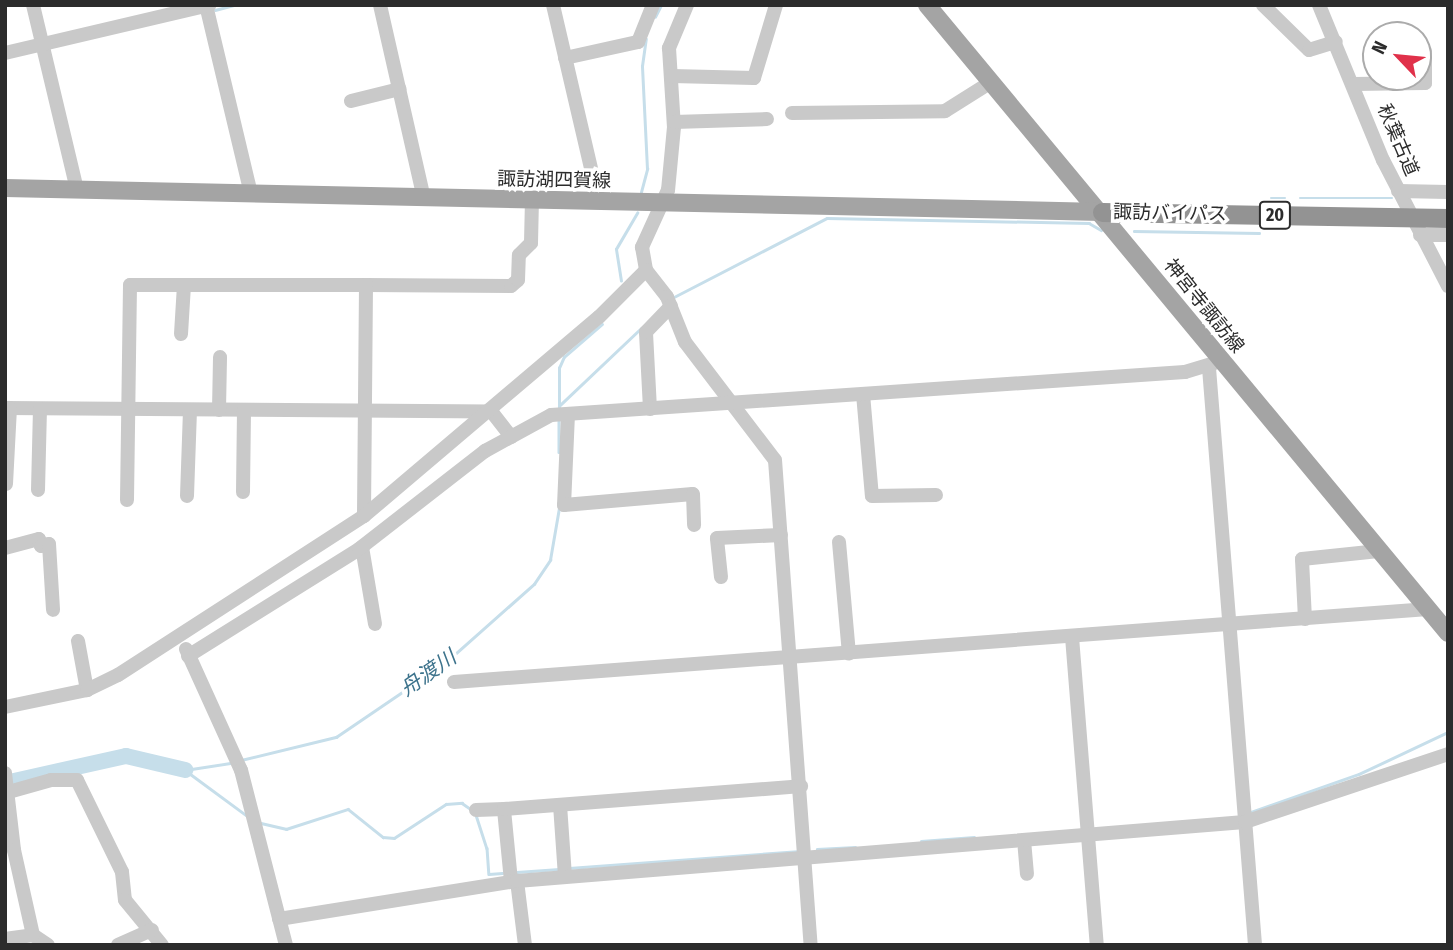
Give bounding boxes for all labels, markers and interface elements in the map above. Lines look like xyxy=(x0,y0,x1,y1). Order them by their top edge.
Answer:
north arrow xyxy=(1362,21,1432,91)
text: N xyxy=(1367,37,1392,58)
street label: 秋葉古道 xyxy=(1373,101,1423,179)
street label: 諏訪湖四賀線 xyxy=(497,168,611,192)
road number: 20 xyxy=(1258,200,1292,230)
street label: 諏訪バイパス xyxy=(1113,201,1227,225)
street label: 神宮寺諏訪線 xyxy=(1159,255,1249,357)
water label: 舟渡川 xyxy=(395,645,461,701)

